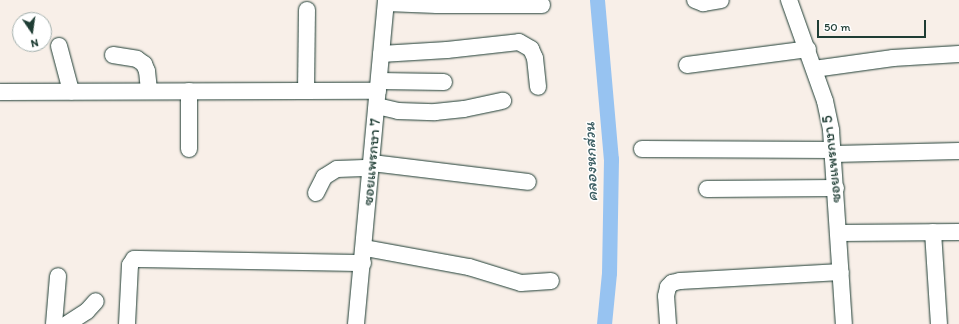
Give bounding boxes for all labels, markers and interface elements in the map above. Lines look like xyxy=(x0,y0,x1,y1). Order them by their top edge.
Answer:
north arrow xyxy=(12,12,52,52)
scale bar xyxy=(819,12,928,38)
text: 50 m xyxy=(824,20,850,34)
text: N xyxy=(30,36,40,50)
street label: ซอยแพรกษา 5 xyxy=(818,114,846,204)
street label: ซอยแพรกษา 7 xyxy=(359,118,385,206)
water label: คลองหกส่วน xyxy=(580,122,602,202)

